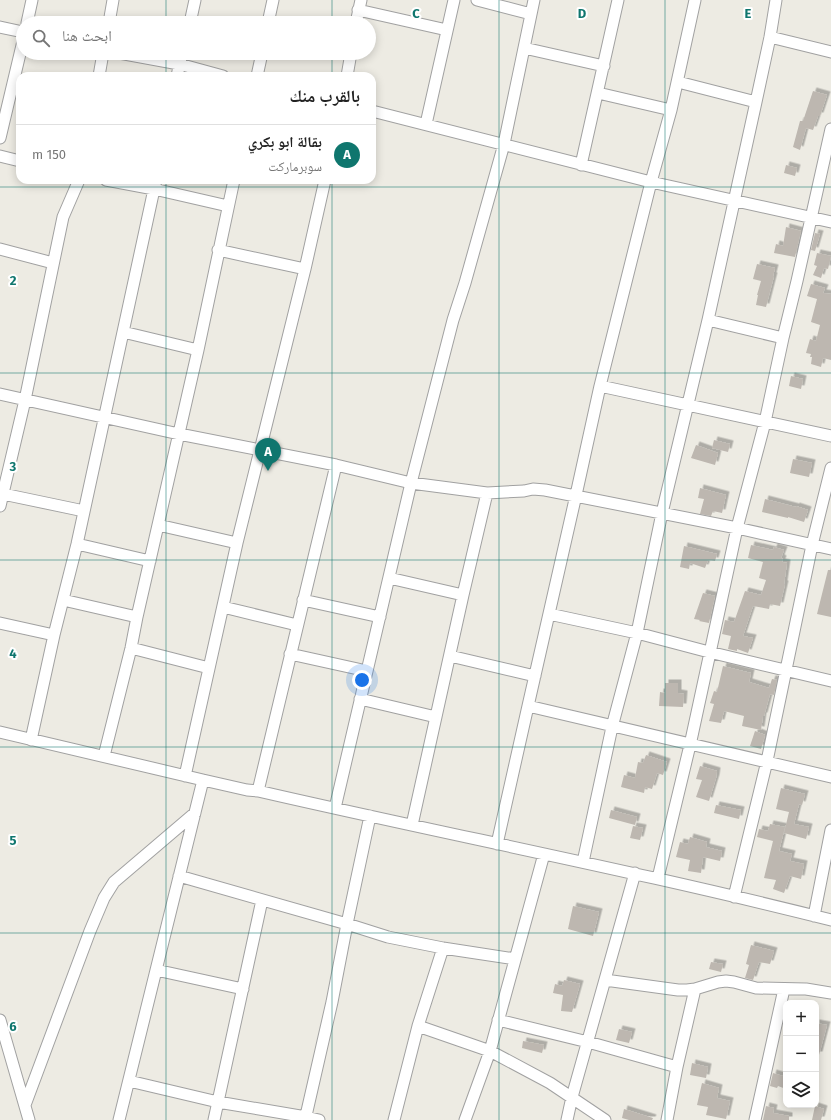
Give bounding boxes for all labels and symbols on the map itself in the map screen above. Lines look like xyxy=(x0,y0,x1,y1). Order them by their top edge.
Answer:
text: C xyxy=(412,6,420,21)
text: D xyxy=(578,6,587,21)
text: E xyxy=(745,6,752,21)
text: 2 xyxy=(10,273,17,288)
pin: A xyxy=(255,438,281,471)
text: 3 xyxy=(9,459,17,474)
text: 4 xyxy=(9,646,17,661)
your location xyxy=(352,670,372,690)
text: 5 xyxy=(10,833,17,848)
text: 6 xyxy=(9,1019,17,1034)

